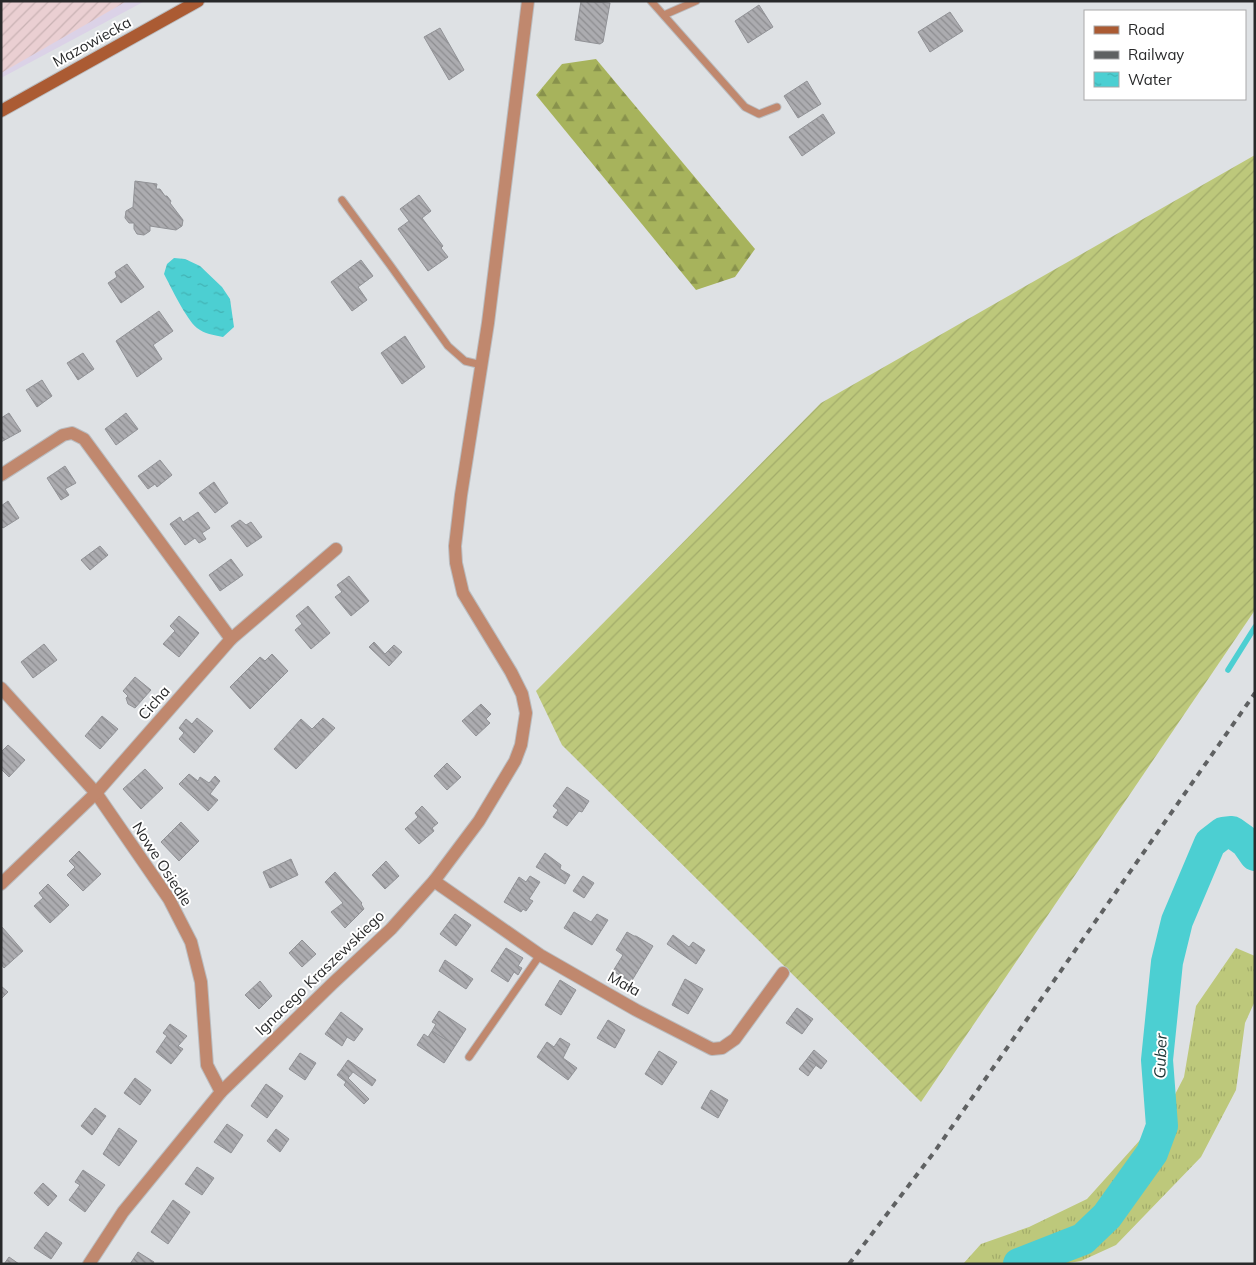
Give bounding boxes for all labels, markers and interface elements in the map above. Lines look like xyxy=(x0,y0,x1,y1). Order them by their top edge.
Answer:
legend xyxy=(1084,10,1246,100)
street label: Mazowiecka xyxy=(49,12,134,71)
text: Road xyxy=(1128,20,1165,39)
text: Railway xyxy=(1128,45,1184,64)
text: Water xyxy=(1128,70,1172,89)
street label: Cicha xyxy=(134,682,174,724)
street label: Nowe Osiedle xyxy=(128,818,197,909)
street label: Ignacego Kraszewskiego xyxy=(251,906,388,1039)
street label: Mała xyxy=(605,967,644,1000)
water label: Guber xyxy=(1149,1032,1171,1079)

